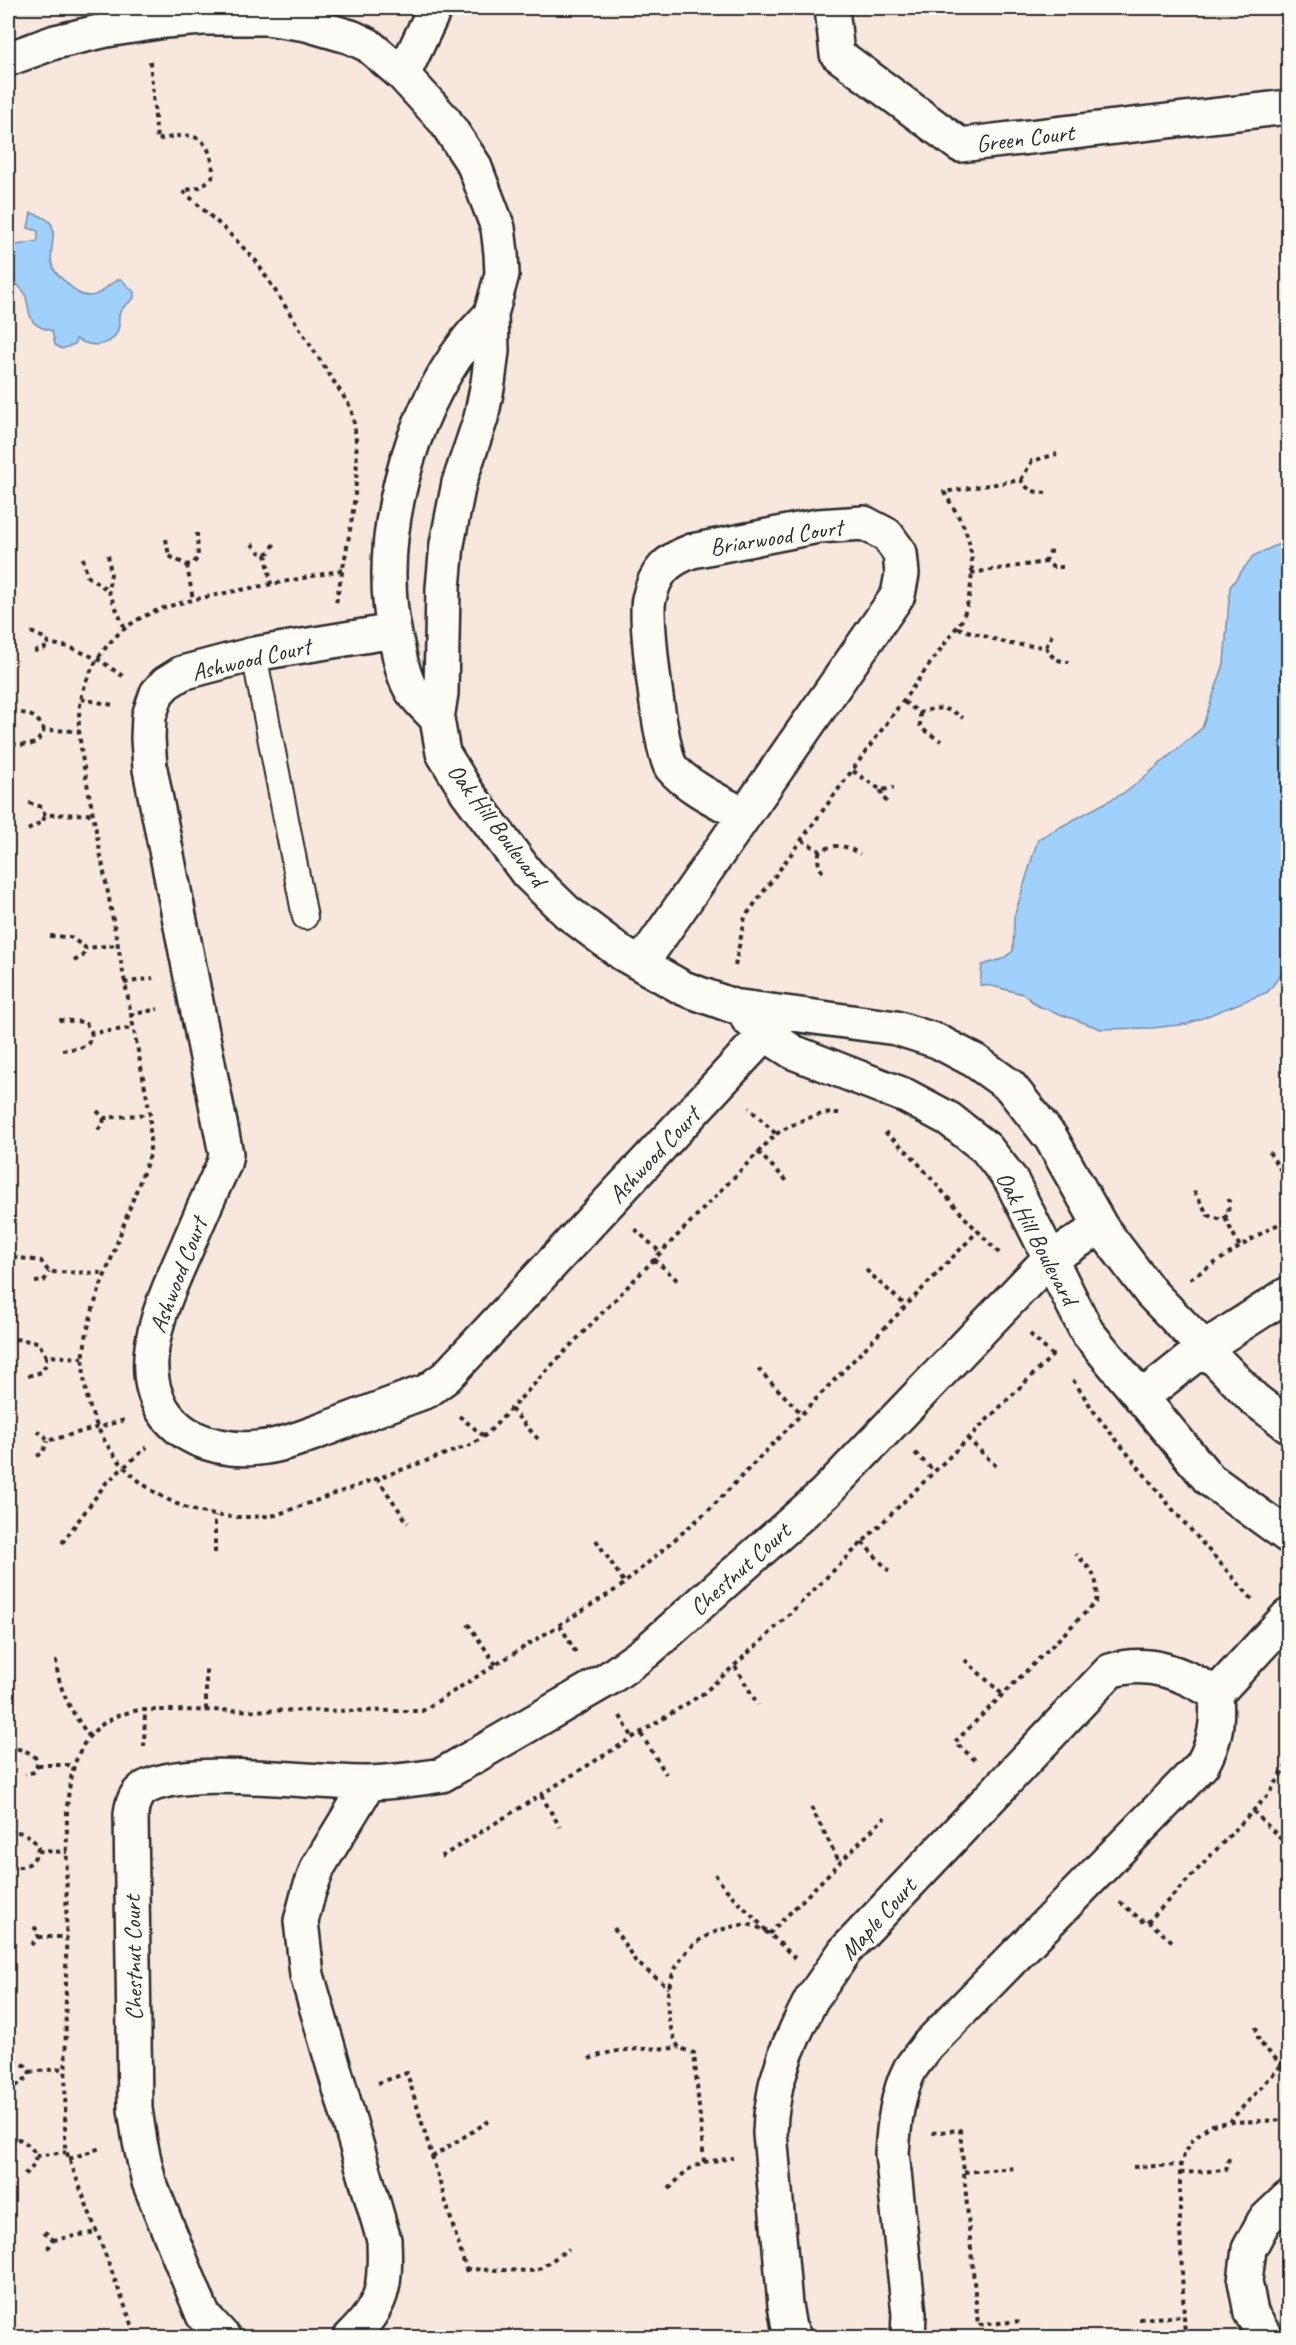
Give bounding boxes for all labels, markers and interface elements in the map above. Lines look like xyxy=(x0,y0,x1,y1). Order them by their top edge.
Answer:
street label: Green Court xyxy=(975,117,1078,159)
street label: Briarwood Court xyxy=(708,511,847,562)
street label: Ashwood Court xyxy=(189,630,316,687)
street label: Oak Hill Boulevard xyxy=(441,757,555,895)
street label: Ashwood Court xyxy=(602,1098,708,1209)
street label: Oak Hill Boulevard xyxy=(989,1166,1086,1313)
street label: Ashwood Court xyxy=(142,1210,215,1337)
street label: Chestnut Court xyxy=(683,1515,798,1622)
street label: Maple Court xyxy=(833,1870,924,1966)
street label: Chestnut Court xyxy=(117,1893,149,2021)

